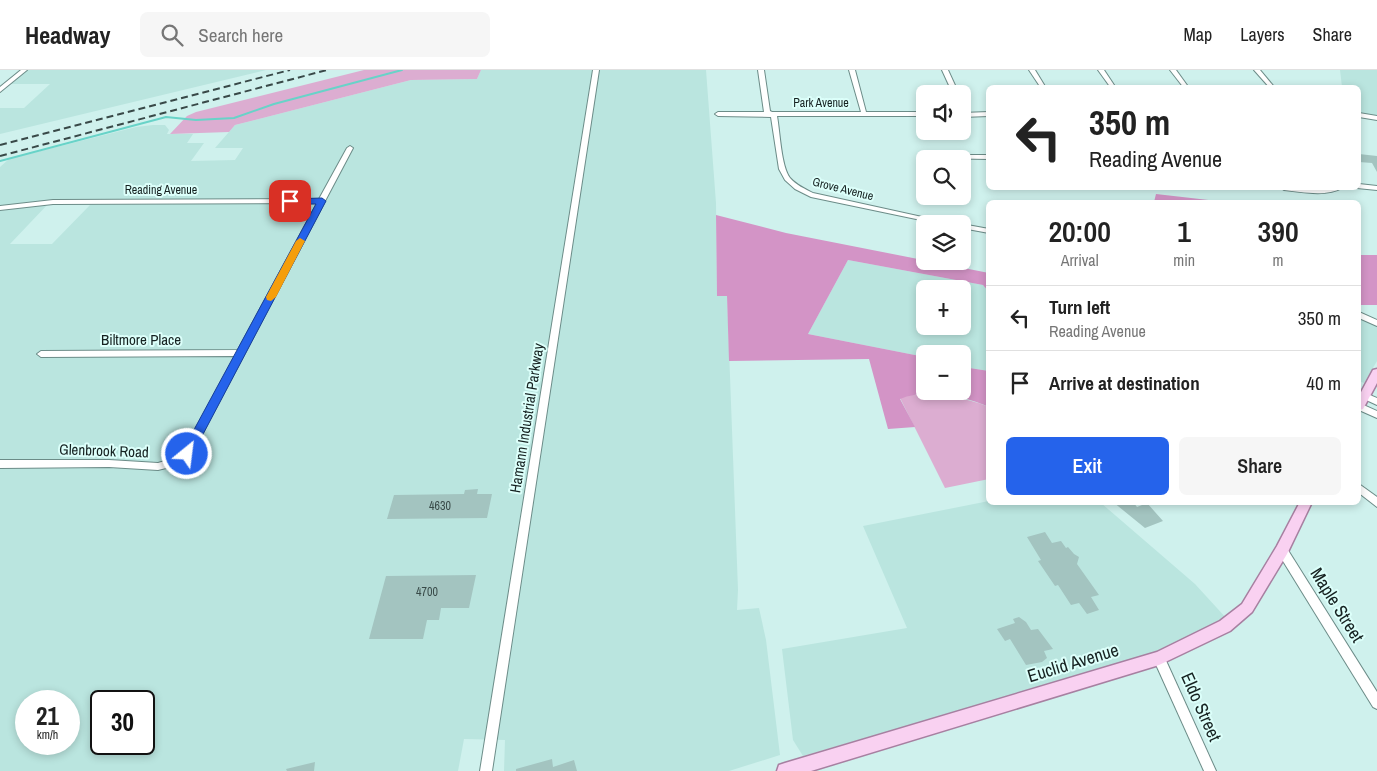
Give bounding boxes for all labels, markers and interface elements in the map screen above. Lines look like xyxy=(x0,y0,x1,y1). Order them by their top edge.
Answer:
search box xyxy=(140,12,490,57)
text: Headway xyxy=(25,19,110,51)
icon: search xyxy=(158,21,186,49)
text: Search here xyxy=(198,22,283,48)
text: Map xyxy=(1184,22,1212,47)
text: Layers xyxy=(1240,22,1285,47)
text: Share xyxy=(1313,22,1352,47)
map controls xyxy=(916,85,971,400)
button: sound xyxy=(916,85,971,140)
street label: Park Avenue xyxy=(793,95,849,111)
text: 350 m xyxy=(1089,99,1170,146)
icon: left xyxy=(1006,105,1071,170)
text: Reading Avenue xyxy=(1089,144,1222,174)
button: search xyxy=(916,150,971,205)
street label: Grove Avenue xyxy=(811,174,875,204)
pin xyxy=(269,180,311,222)
street label: Reading Avenue xyxy=(125,182,197,198)
icon: arrive xyxy=(276,187,304,215)
text: 20:00 xyxy=(1048,211,1111,251)
text: 1 xyxy=(1177,211,1191,251)
text: 390 xyxy=(1258,211,1299,251)
button: layers xyxy=(916,215,971,270)
text: Arrival xyxy=(1061,249,1099,271)
text: min xyxy=(1173,249,1195,271)
text: m xyxy=(1273,249,1284,271)
button: + xyxy=(916,280,971,335)
text: Turn left xyxy=(1049,294,1110,320)
icon: left xyxy=(1006,304,1034,332)
text: 350 m xyxy=(1298,305,1341,331)
text: Reading Avenue xyxy=(1049,320,1146,342)
street label: Biltmore Place xyxy=(101,329,181,350)
street label: Hamann Industrial Parkway xyxy=(504,341,549,494)
button: − xyxy=(916,345,971,400)
icon: arrive xyxy=(1006,369,1034,397)
text: Arrive at destination xyxy=(1049,370,1200,396)
text: 40 m xyxy=(1306,370,1341,396)
position arrow xyxy=(160,427,212,479)
button: Exit xyxy=(1006,437,1169,495)
button: Share xyxy=(1179,437,1341,495)
street label: Glenbrook Road xyxy=(59,438,149,463)
house number: 4630 xyxy=(429,498,451,514)
street label: Maple Street xyxy=(1305,563,1370,647)
house number: 4700 xyxy=(416,584,438,600)
street label: Euclid Avenue xyxy=(1024,637,1122,688)
street label: Eldo Street xyxy=(1175,668,1228,745)
speed limit sign: 30 xyxy=(90,690,155,755)
text: 21 xyxy=(36,699,59,733)
text: km/h xyxy=(37,727,58,743)

